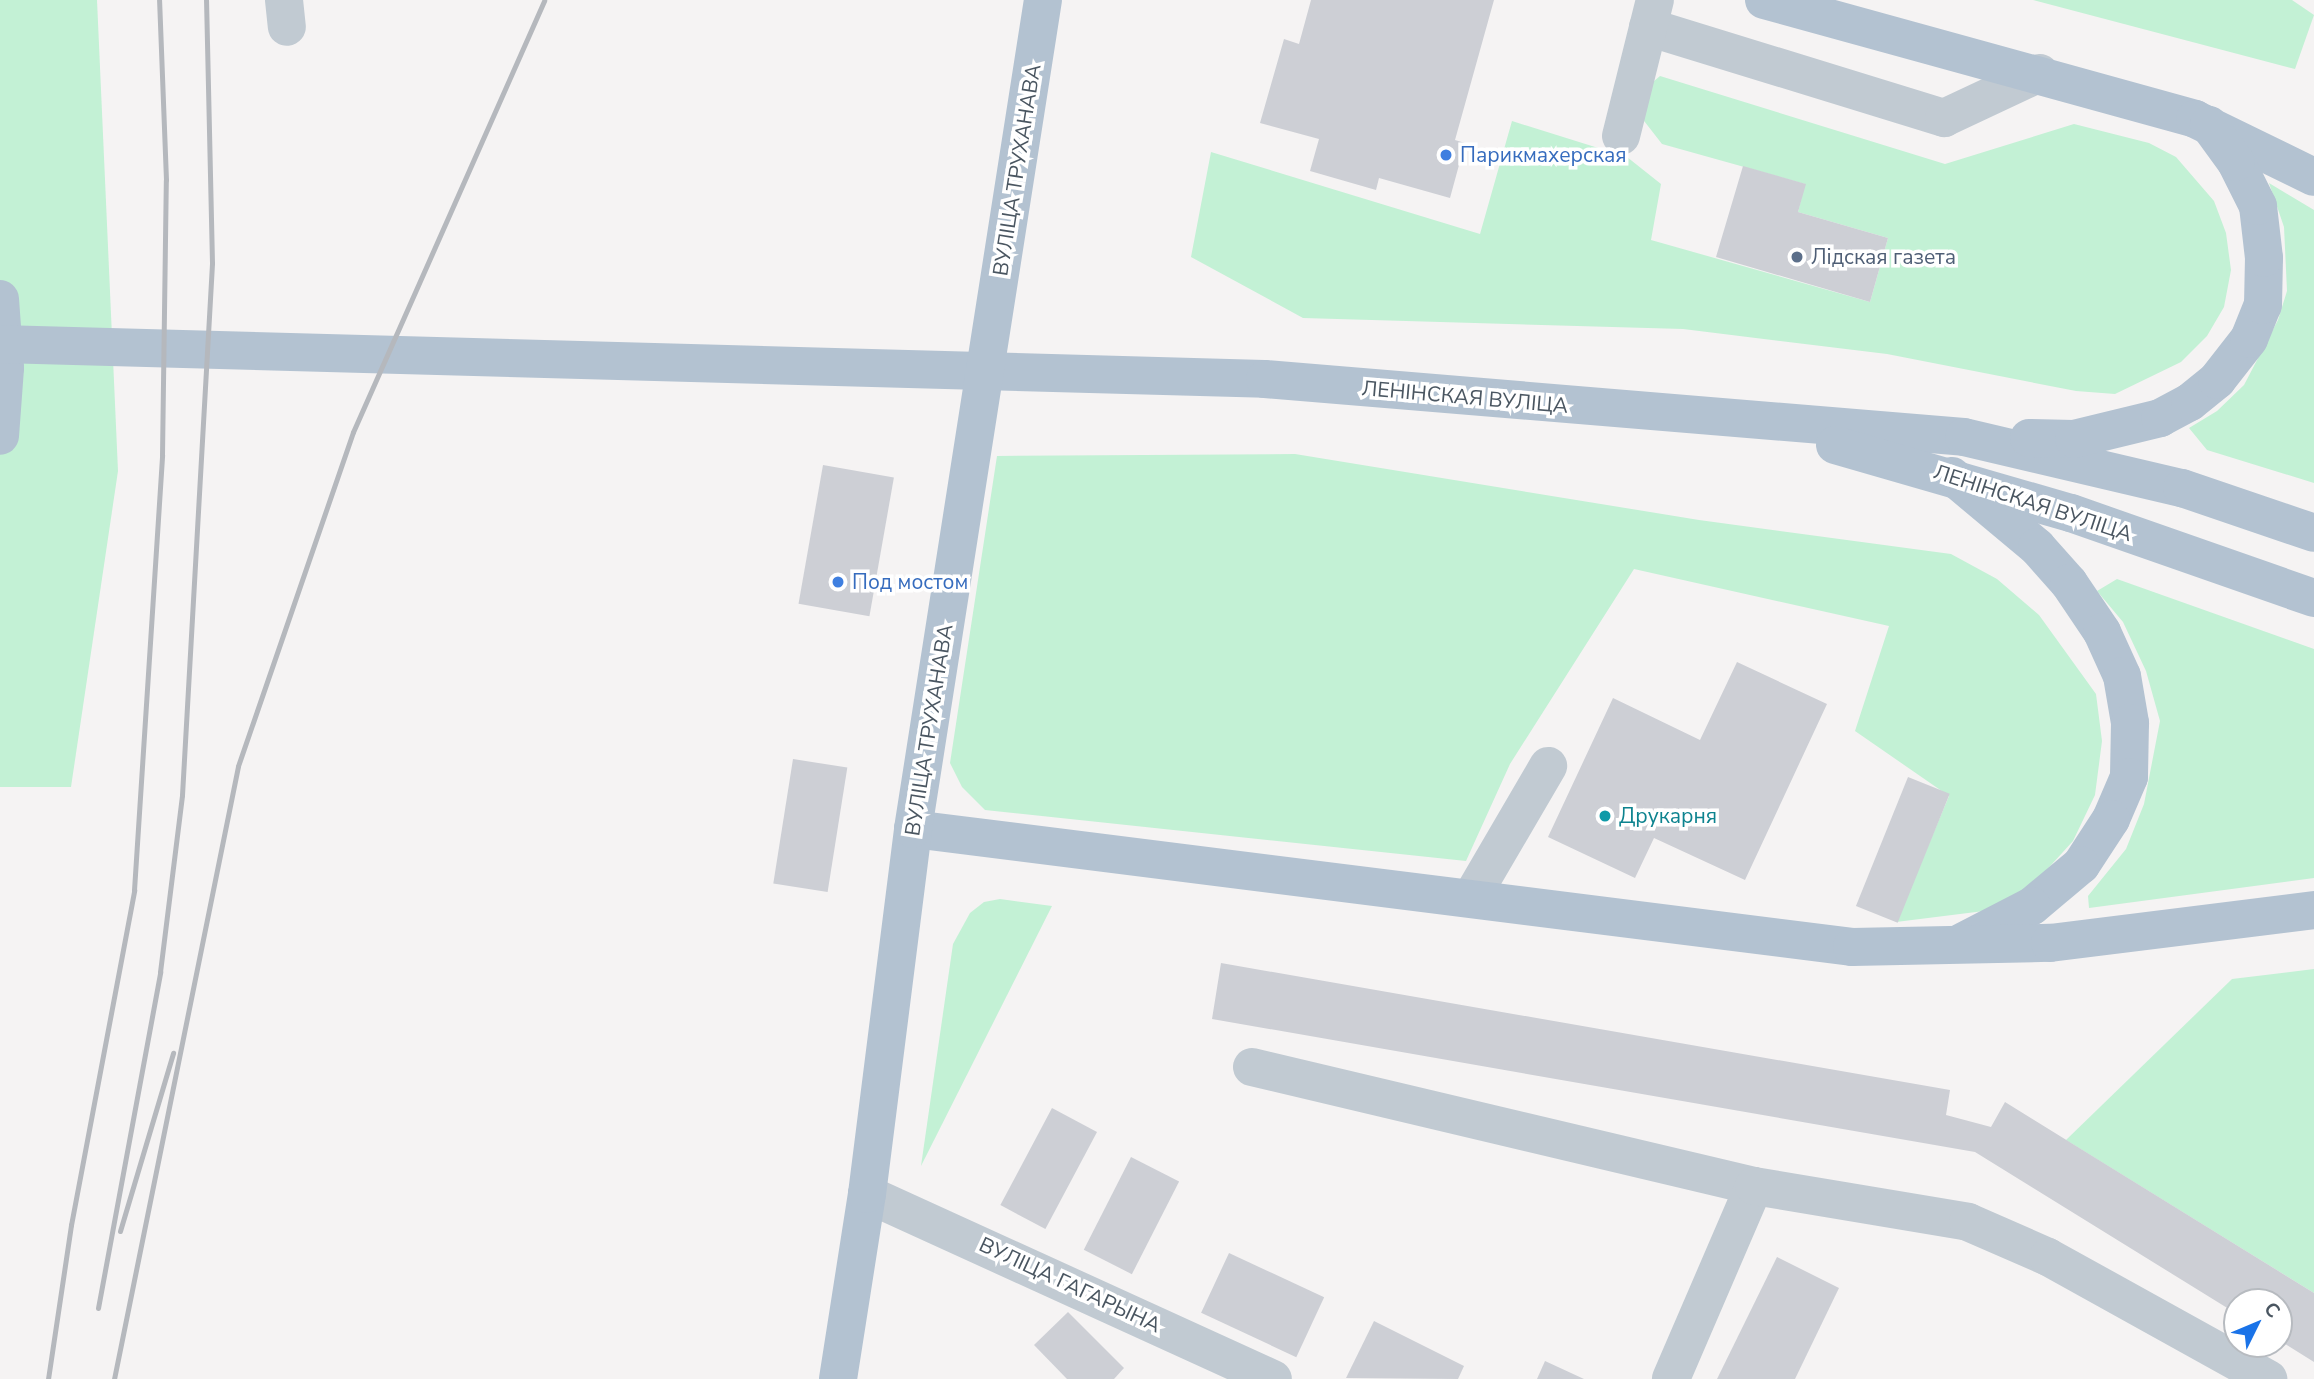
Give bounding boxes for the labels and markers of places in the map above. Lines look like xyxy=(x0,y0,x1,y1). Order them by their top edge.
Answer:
place label: Парикмахерская xyxy=(1460,142,1627,168)
marker: Парикмахерская xyxy=(1438,147,1454,163)
place label: Лідская газета xyxy=(1811,244,1956,270)
marker: Лідская газета xyxy=(1789,249,1805,265)
place label: Под мостом xyxy=(852,569,968,595)
marker: Под мостом xyxy=(830,574,846,590)
place label: Друкарня xyxy=(1619,803,1717,829)
marker: Друкарня xyxy=(1597,808,1613,824)

